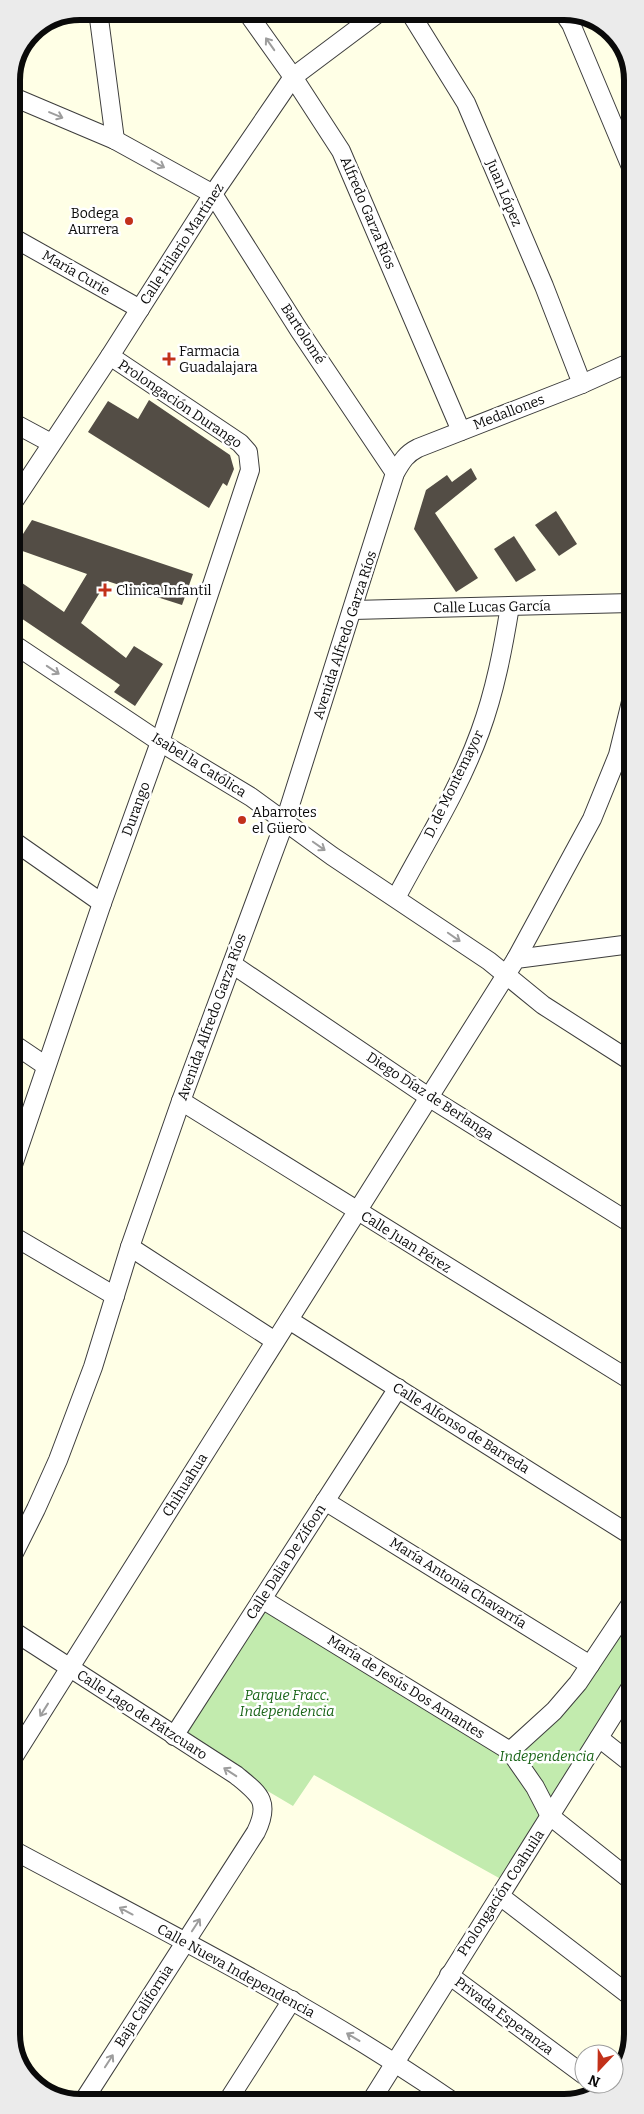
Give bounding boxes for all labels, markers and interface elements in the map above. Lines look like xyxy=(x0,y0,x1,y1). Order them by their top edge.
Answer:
one-way arrow xyxy=(265,37,275,51)
one-way arrow xyxy=(48,111,63,121)
street label: Alfredo Garza Ríos xyxy=(337,154,399,272)
street label: Juan López xyxy=(482,156,526,229)
one-way arrow xyxy=(150,159,164,169)
street label: Calle Hilario Martínez xyxy=(136,180,228,308)
place label: Bodega Aurrera xyxy=(68,205,119,238)
marker: Bodega Aurrera xyxy=(123,215,135,227)
street label: María Curie xyxy=(39,247,113,299)
street label: Bartolomé xyxy=(277,301,329,367)
place label: Farmacia Guadalajara xyxy=(179,343,258,376)
marker: Farmacia Guadalajara xyxy=(163,353,175,365)
street label: Prolongación Durango xyxy=(115,356,245,452)
street label: Medallones xyxy=(471,391,547,433)
street label: Avenida Alfredo Garza Ríos xyxy=(310,549,380,721)
place label: Clinica Infantil xyxy=(116,582,212,599)
marker: Clinica Infantil xyxy=(98,583,112,597)
street label: Calle Lucas García xyxy=(433,597,551,617)
one-way arrow xyxy=(45,665,59,675)
street label: D. de Montemayor xyxy=(421,727,487,841)
street label: Isabel la Católica xyxy=(149,729,250,801)
street label: Durango xyxy=(118,780,154,838)
place label: Abarrotes el Güero xyxy=(252,804,317,837)
marker: Abarrotes el Güero xyxy=(236,814,248,826)
one-way arrow xyxy=(312,841,326,851)
street label: Avenida Alfredo Garza Ríos xyxy=(174,931,250,1103)
one-way arrow xyxy=(447,932,461,942)
street label: Diego Díaz de Berlanga xyxy=(363,1049,497,1144)
street label: Calle Juan Pérez xyxy=(358,1207,455,1277)
street label: Calle Alfonso de Barreda xyxy=(389,1379,533,1477)
street label: Chihuahua xyxy=(159,1450,211,1520)
street label: Calle Dalia De Zifoon xyxy=(242,1501,330,1623)
street label: María Antonia Chavarría xyxy=(386,1534,530,1632)
street label: María de Jesús Dos Amantes xyxy=(324,1631,488,1743)
street label: Calle Lago de Pátzcuaro xyxy=(74,1666,210,1764)
park label: Parque Fracc. Independencia xyxy=(240,1687,334,1720)
one-way arrow xyxy=(39,1702,49,1716)
park label: Independencia xyxy=(500,1748,594,1765)
one-way arrow xyxy=(224,1767,238,1777)
street label: Prolongación Coahuila xyxy=(454,1827,548,1959)
one-way arrow xyxy=(119,1906,134,1916)
one-way arrow xyxy=(191,1918,201,1932)
street label: Calle Nueva Independencia xyxy=(154,1920,318,2022)
street label: Baja California xyxy=(111,1961,177,2050)
street label: Privada Esperanza xyxy=(451,1973,557,2059)
one-way arrow xyxy=(347,2031,361,2041)
north arrow xyxy=(574,2044,624,2094)
one-way arrow xyxy=(104,2055,114,2069)
text: N xyxy=(586,2071,603,2090)

